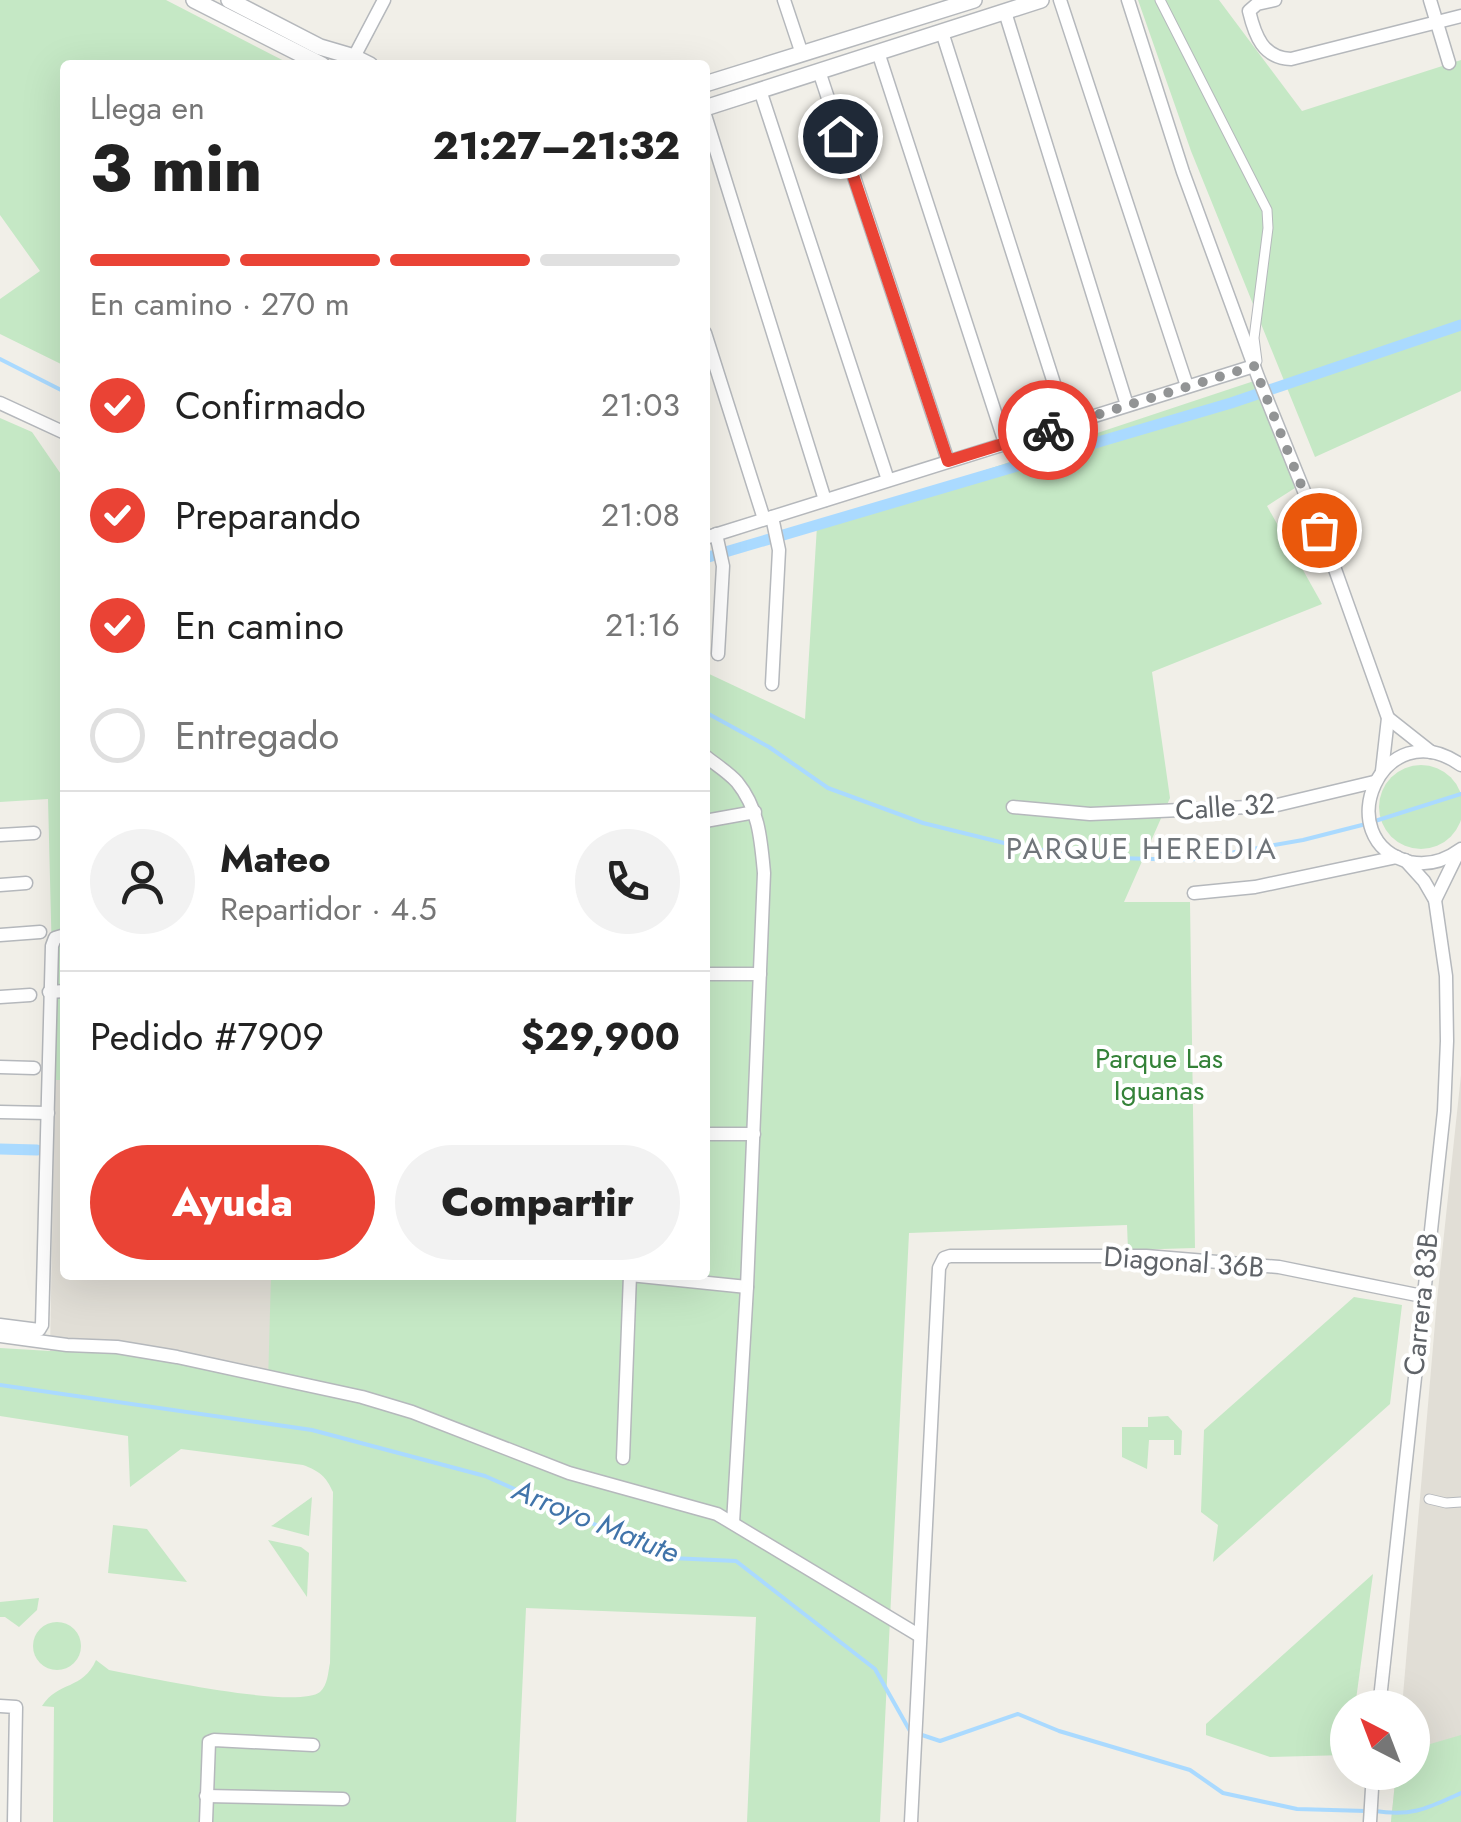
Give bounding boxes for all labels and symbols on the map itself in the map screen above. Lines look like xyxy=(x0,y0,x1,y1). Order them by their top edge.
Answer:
pin xyxy=(798,94,883,179)
courier xyxy=(998,380,1098,480)
pin xyxy=(1277,488,1362,573)
street label: Calle 32 xyxy=(1174,783,1276,831)
district label: PARQUE HEREDIA xyxy=(1006,827,1278,870)
park label: Parque Las Iguanas xyxy=(1095,1038,1223,1111)
street label: Carrera 83B xyxy=(1393,1230,1449,1378)
street label: Diagonal 36B xyxy=(1102,1236,1266,1288)
water label: Arroyo Matute xyxy=(505,1468,686,1574)
north arrow xyxy=(1330,1690,1430,1790)

